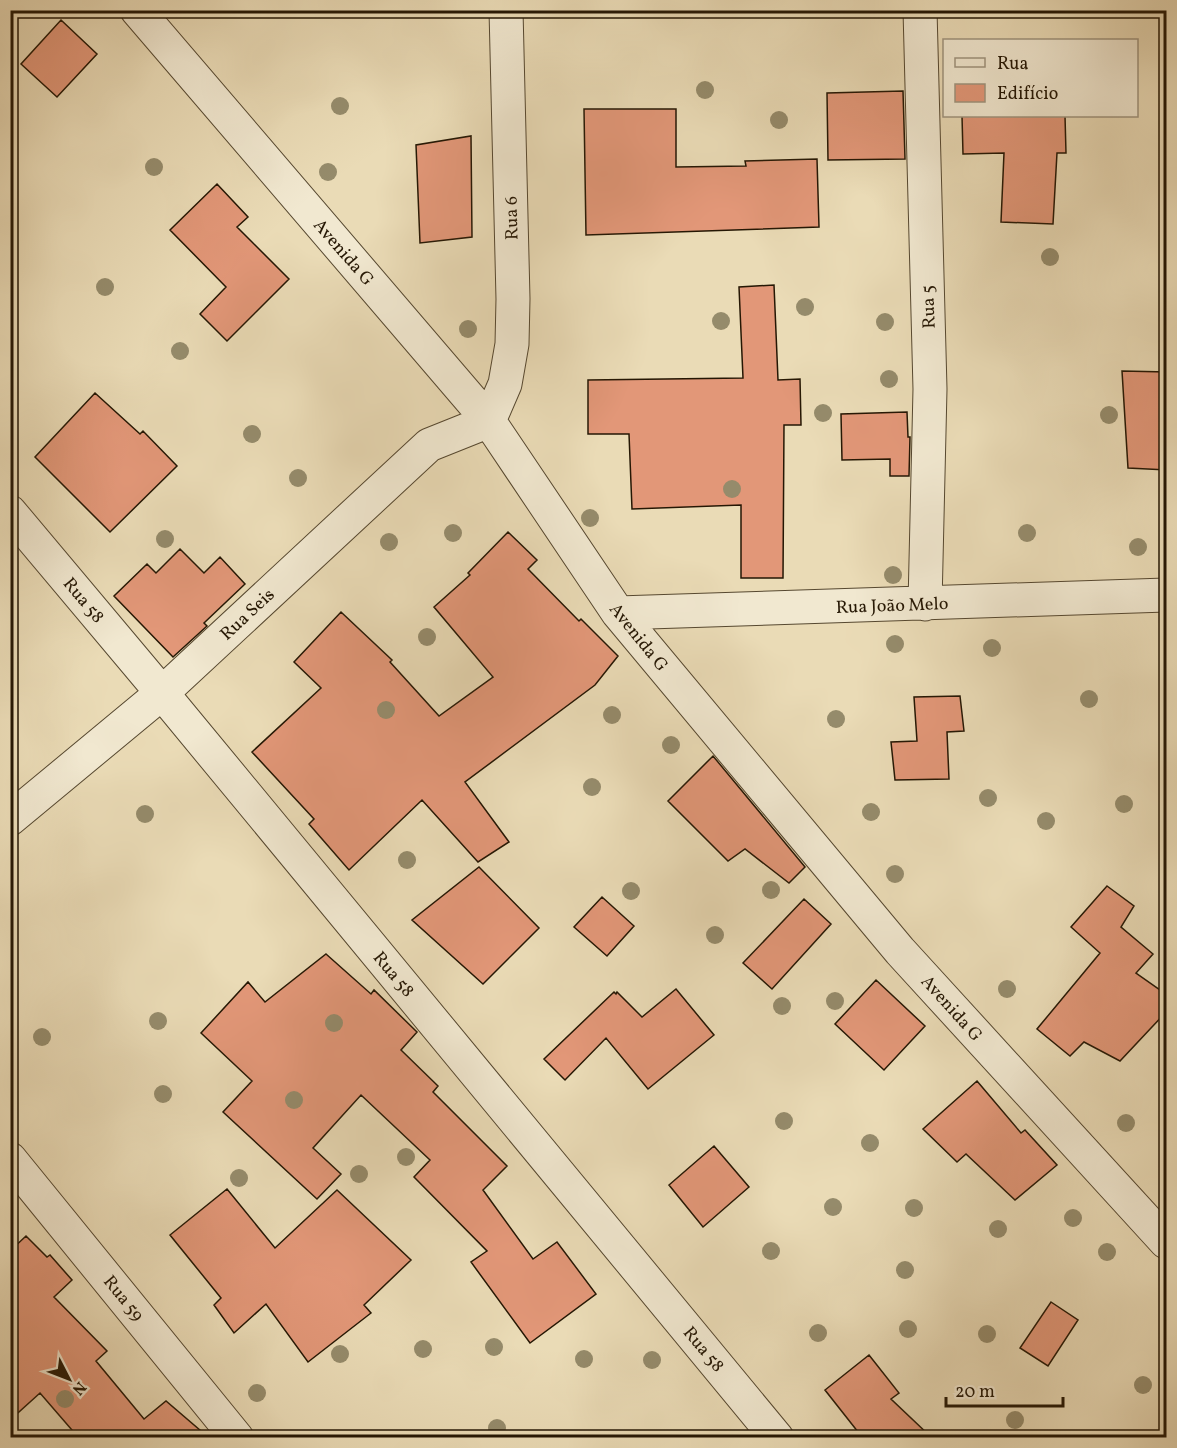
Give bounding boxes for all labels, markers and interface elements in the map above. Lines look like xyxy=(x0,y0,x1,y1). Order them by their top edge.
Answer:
legend xyxy=(943,39,1138,117)
text: Rua xyxy=(997,52,1028,77)
text: Edifício xyxy=(997,82,1058,107)
street label: Rua 6 xyxy=(500,196,525,240)
street label: Avenida G xyxy=(307,214,379,292)
street label: Rua 5 xyxy=(916,285,943,329)
street label: Rua 58 xyxy=(56,573,109,629)
street label: Rua Seis xyxy=(215,583,281,647)
street label: Rua João Melo xyxy=(835,592,949,621)
street label: Avenida G xyxy=(602,598,673,677)
street label: Rua 58 xyxy=(366,947,419,1003)
street label: Avenida G xyxy=(914,970,987,1048)
street label: Rua 59 xyxy=(97,1271,149,1327)
street label: Rua 58 xyxy=(676,1322,729,1378)
north arrow xyxy=(39,1349,99,1409)
scale bar xyxy=(946,1370,1063,1408)
text: N xyxy=(66,1376,91,1400)
text: 20 m xyxy=(955,1380,995,1405)

